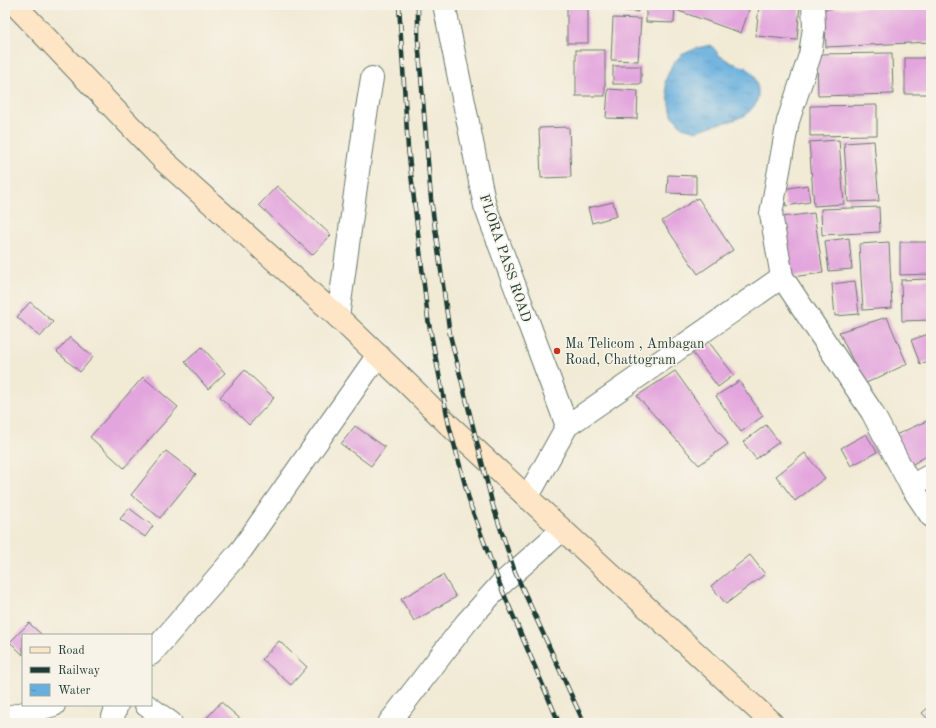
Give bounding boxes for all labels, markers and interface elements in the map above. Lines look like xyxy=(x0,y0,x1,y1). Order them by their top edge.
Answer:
street label: FLORA PASS ROAD xyxy=(477,193,534,324)
place label: Ma Telicom , Ambagan Road, Chattogram xyxy=(565,337,705,367)
marker: Ma Telicom , Ambagan Road, Chattogram xyxy=(552,346,562,356)
legend xyxy=(22,634,152,706)
text: Road xyxy=(58,645,85,657)
text: Railway xyxy=(58,665,101,677)
text: Water xyxy=(58,685,91,697)

